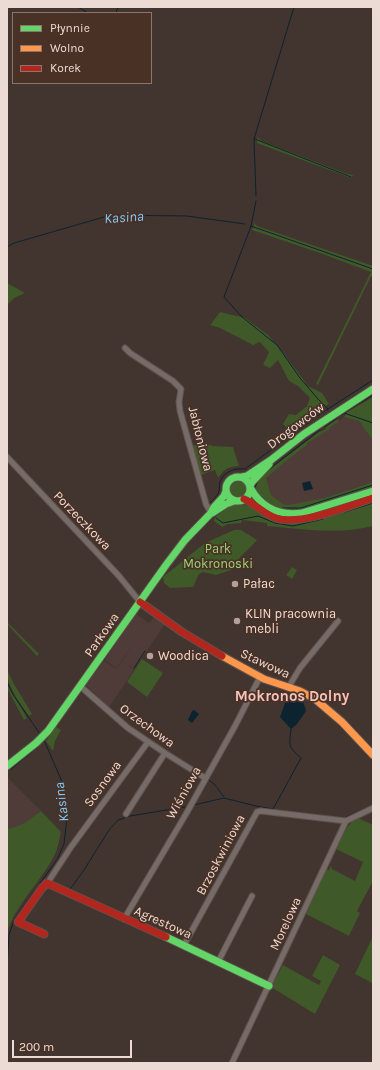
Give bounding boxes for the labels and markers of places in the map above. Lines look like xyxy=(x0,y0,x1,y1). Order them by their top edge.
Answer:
place label: Pałac xyxy=(243,576,275,592)
marker: Pałac xyxy=(230,579,240,589)
place label: KLIN pracownia mebli xyxy=(245,606,336,637)
marker: KLIN pracownia mebli xyxy=(232,616,242,626)
place label: Woodica xyxy=(158,648,209,664)
marker: Woodica xyxy=(145,651,155,661)

